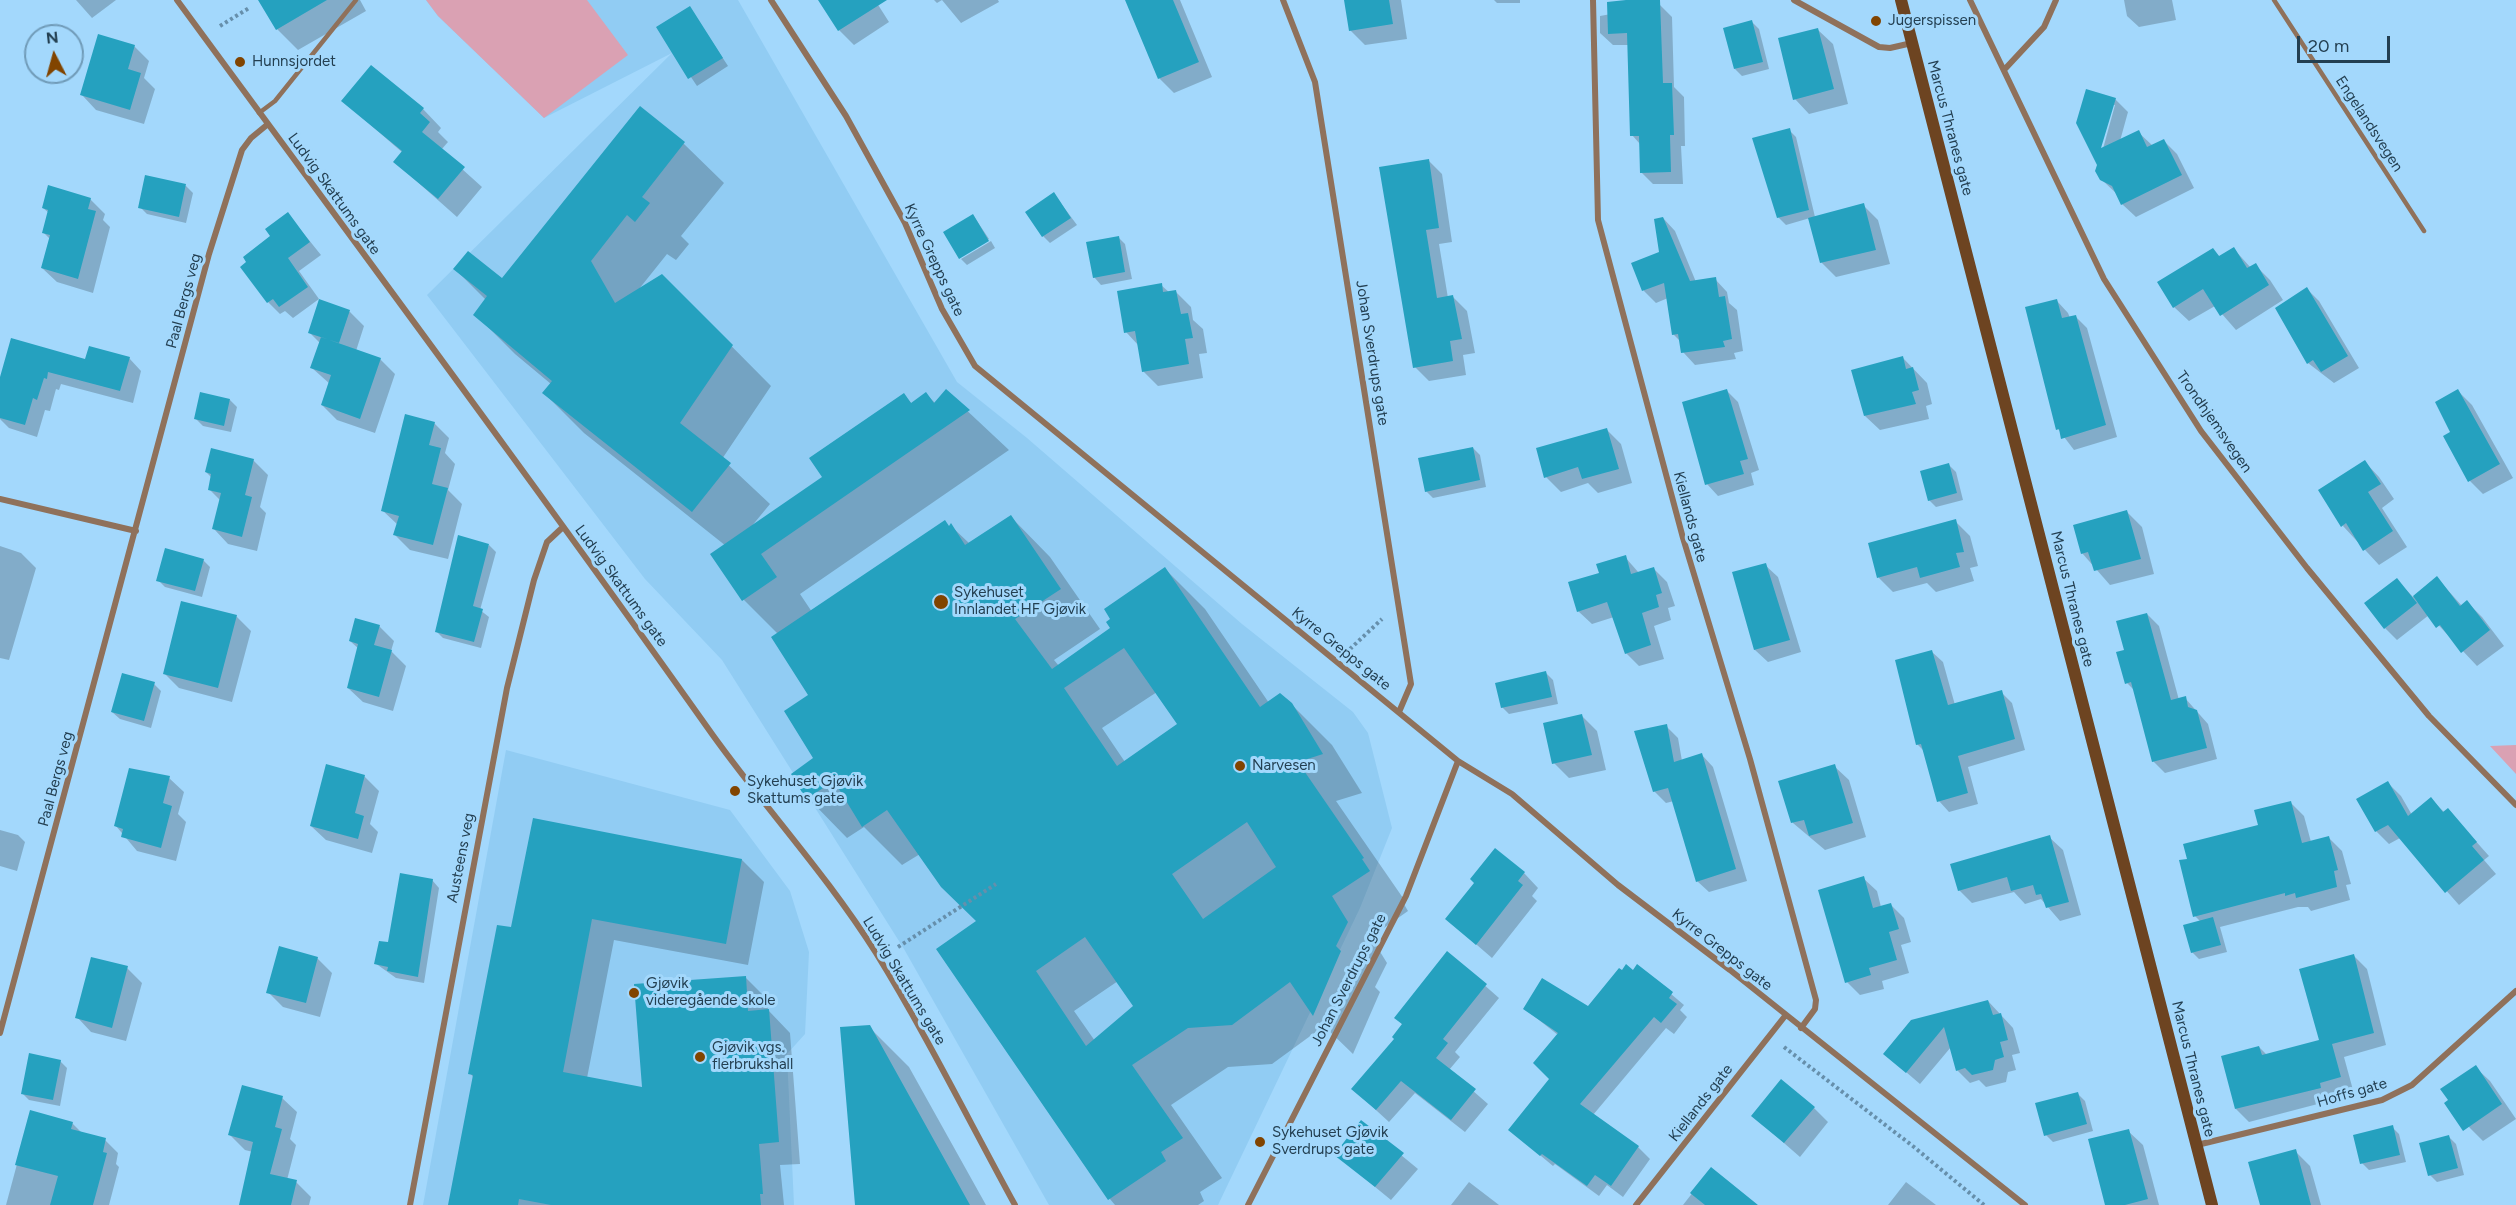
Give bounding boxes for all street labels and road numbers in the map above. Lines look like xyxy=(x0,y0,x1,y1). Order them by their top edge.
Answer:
street label: Marcus Thranes gate xyxy=(1923,58,1977,198)
street label: Engelandsvegen xyxy=(2331,73,2407,175)
street label: Ludvig Skattums gate xyxy=(284,130,384,258)
street label: Kyrre Grepps gate xyxy=(900,201,968,319)
street label: Paal Bergs veg xyxy=(163,252,205,350)
street label: Johan Sverdrups gate xyxy=(1352,279,1392,427)
street label: Trondhjemsvegen xyxy=(2172,368,2256,476)
street label: Kiellands gate xyxy=(1669,470,1711,564)
street label: Ludvig Skattums gate xyxy=(571,522,671,650)
street label: Marcus Thranes gate xyxy=(2046,529,2098,669)
street label: Kyrre Grepps gate xyxy=(1288,604,1394,694)
street label: Paal Bergs veg xyxy=(35,730,77,828)
street label: Austeens veg xyxy=(443,812,479,904)
street label: Kyrre Grepps gate xyxy=(1668,905,1776,995)
street label: Johan Sverdrups gate xyxy=(1308,911,1390,1049)
street label: Ludvig Skattums gate xyxy=(859,914,949,1048)
street label: Marcus Thranes gate xyxy=(2167,999,2219,1139)
street label: Kiellands gate xyxy=(1665,1061,1737,1145)
street label: Hoffs gate xyxy=(2315,1074,2389,1112)

